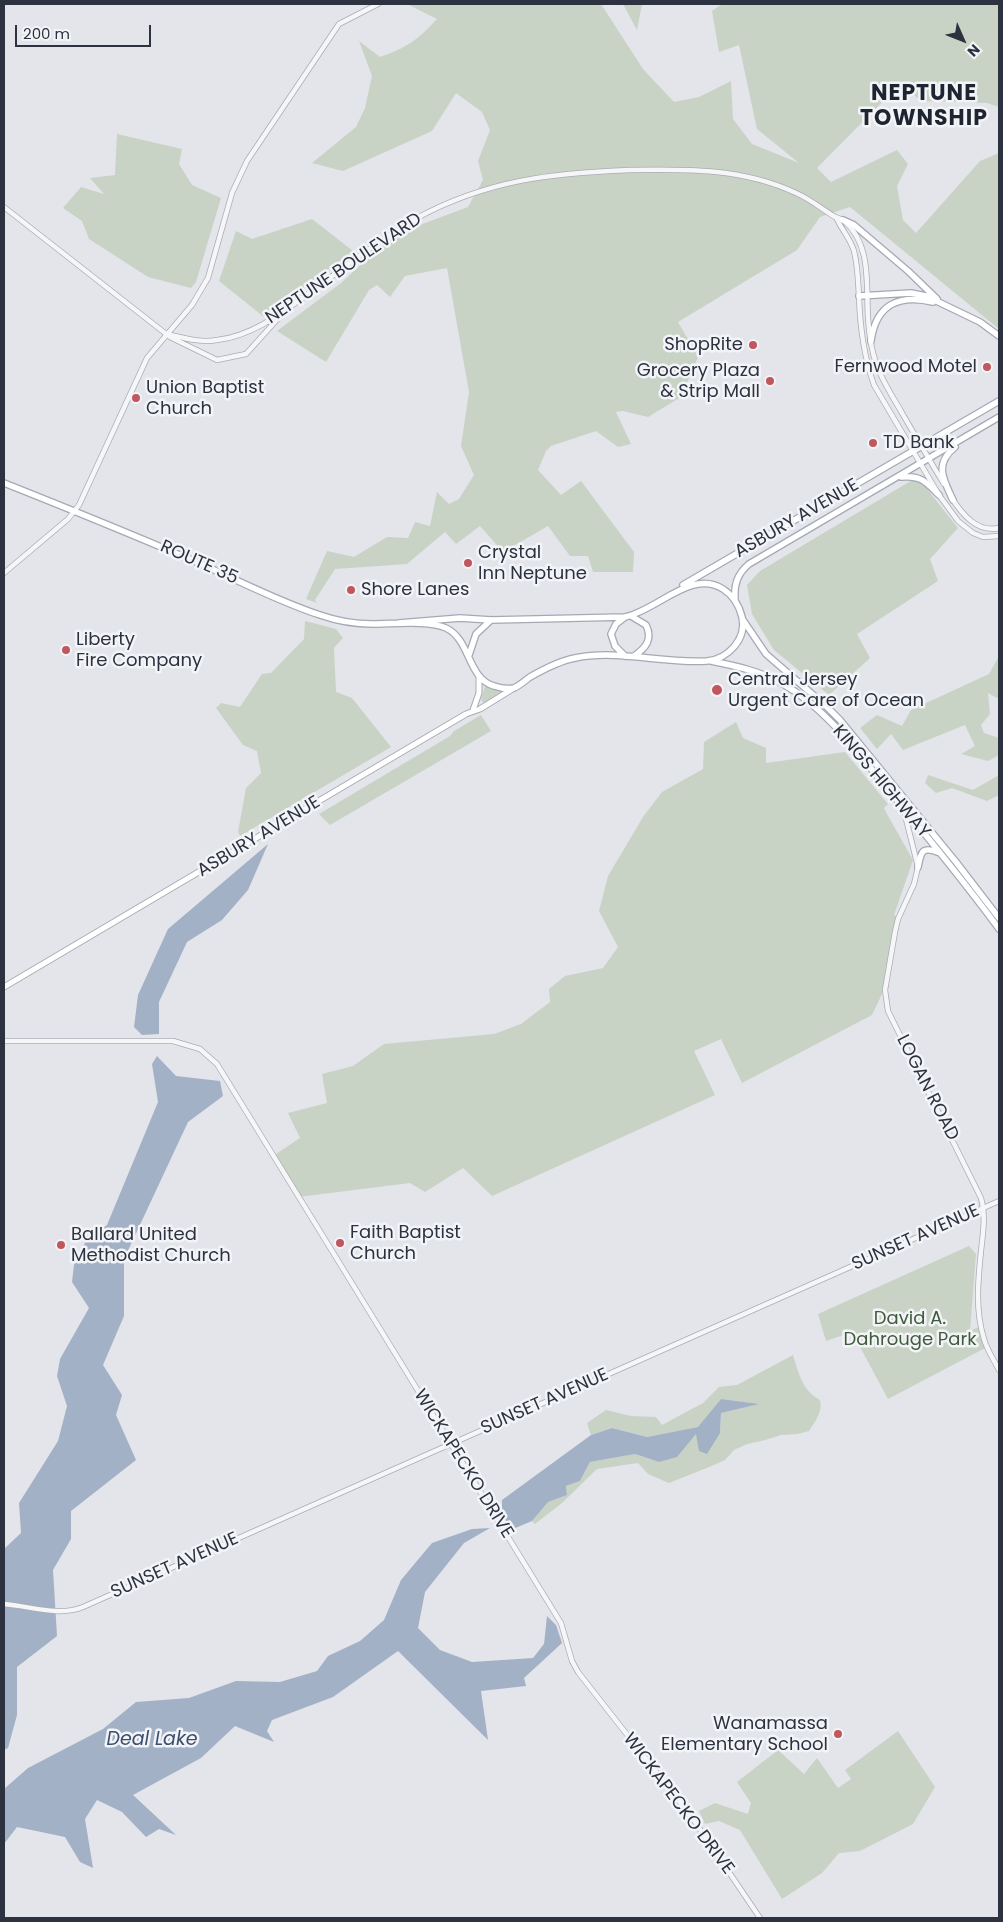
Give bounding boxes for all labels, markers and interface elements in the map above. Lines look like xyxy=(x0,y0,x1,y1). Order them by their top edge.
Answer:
scale bar xyxy=(18,15,154,47)
north arrow xyxy=(938,15,988,65)
text: 200 m xyxy=(23,23,70,44)
text: N xyxy=(963,40,985,61)
district label: NEPTUNE TOWNSHIP xyxy=(859,81,989,132)
street label: NEPTUNE BOULEVARD xyxy=(262,209,426,329)
place label: ShopRite xyxy=(664,334,743,356)
marker: ShopRite xyxy=(747,339,759,351)
place label: Fernwood Motel xyxy=(835,356,977,378)
place label: Grocery Plaza & Strip Mall xyxy=(637,360,760,402)
marker: Fernwood Motel xyxy=(981,361,993,373)
marker: Grocery Plaza & Strip Mall xyxy=(764,375,776,387)
place label: Union Baptist Church xyxy=(146,377,264,419)
marker: Union Baptist Church xyxy=(130,392,142,404)
place label: TD Bank xyxy=(883,432,954,454)
marker: TD Bank xyxy=(867,437,879,449)
street label: ASBURY AVENUE xyxy=(731,475,863,563)
street label: ROUTE 35 xyxy=(157,536,241,590)
place label: Crystal Inn Neptune xyxy=(478,542,587,584)
marker: Crystal Inn Neptune xyxy=(462,557,474,569)
place label: Shore Lanes xyxy=(361,579,469,601)
marker: Shore Lanes xyxy=(345,584,357,596)
place label: Liberty Fire Company xyxy=(76,629,202,672)
marker: Liberty Fire Company xyxy=(60,644,72,656)
place label: Central Jersey Urgent Care of Ocean xyxy=(728,669,924,712)
marker: Central Jersey Urgent Care of Ocean xyxy=(710,683,724,697)
street label: KINGS HIGHWAY xyxy=(827,721,935,843)
street label: ASBURY AVENUE xyxy=(194,792,324,882)
street label: LOGAN ROAD xyxy=(891,1032,963,1144)
street label: SUNSET AVENUE xyxy=(849,1200,983,1276)
place label: Faith Baptist Church xyxy=(350,1222,461,1264)
place label: Ballard United Methodist Church xyxy=(71,1224,231,1266)
marker: Faith Baptist Church xyxy=(334,1237,346,1249)
marker: Ballard United Methodist Church xyxy=(55,1239,67,1251)
park label: David A. Dahrouge Park xyxy=(844,1308,976,1350)
street label: SUNSET AVENUE xyxy=(478,1364,612,1440)
street label: WICKAPECKO DRIVE xyxy=(408,1386,518,1542)
street label: SUNSET AVENUE xyxy=(108,1528,242,1604)
place label: Wanamassa Elementary School xyxy=(661,1713,828,1756)
marker: Wanamassa Elementary School xyxy=(832,1728,844,1740)
water label: Deal Lake xyxy=(106,1729,198,1751)
street label: WICKAPECKO DRIVE xyxy=(618,1729,738,1879)

